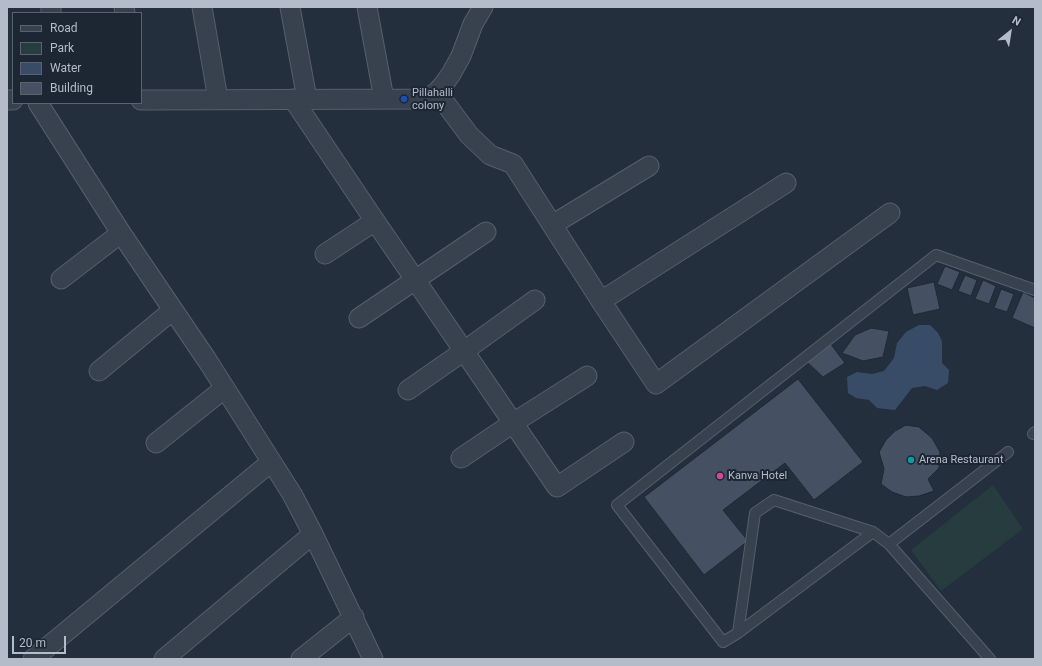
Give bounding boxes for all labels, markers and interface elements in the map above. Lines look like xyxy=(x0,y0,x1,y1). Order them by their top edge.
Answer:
legend xyxy=(12,12,142,104)
north arrow xyxy=(990,12,1030,52)
text: N xyxy=(1010,14,1023,29)
text: Road xyxy=(50,21,78,35)
text: Park xyxy=(50,41,74,55)
text: Water xyxy=(50,61,81,75)
text: Building xyxy=(50,81,93,95)
place label: Pillahalli colony xyxy=(412,86,453,112)
marker: Pillahalli colony xyxy=(399,94,409,104)
place label: Arena Restaurant xyxy=(919,453,1004,467)
marker: Arena Restaurant xyxy=(906,455,916,465)
place label: Kanva Hotel xyxy=(728,469,787,483)
marker: Kanva Hotel xyxy=(715,471,725,481)
scale bar xyxy=(14,628,68,654)
text: 20 m xyxy=(19,636,46,650)

